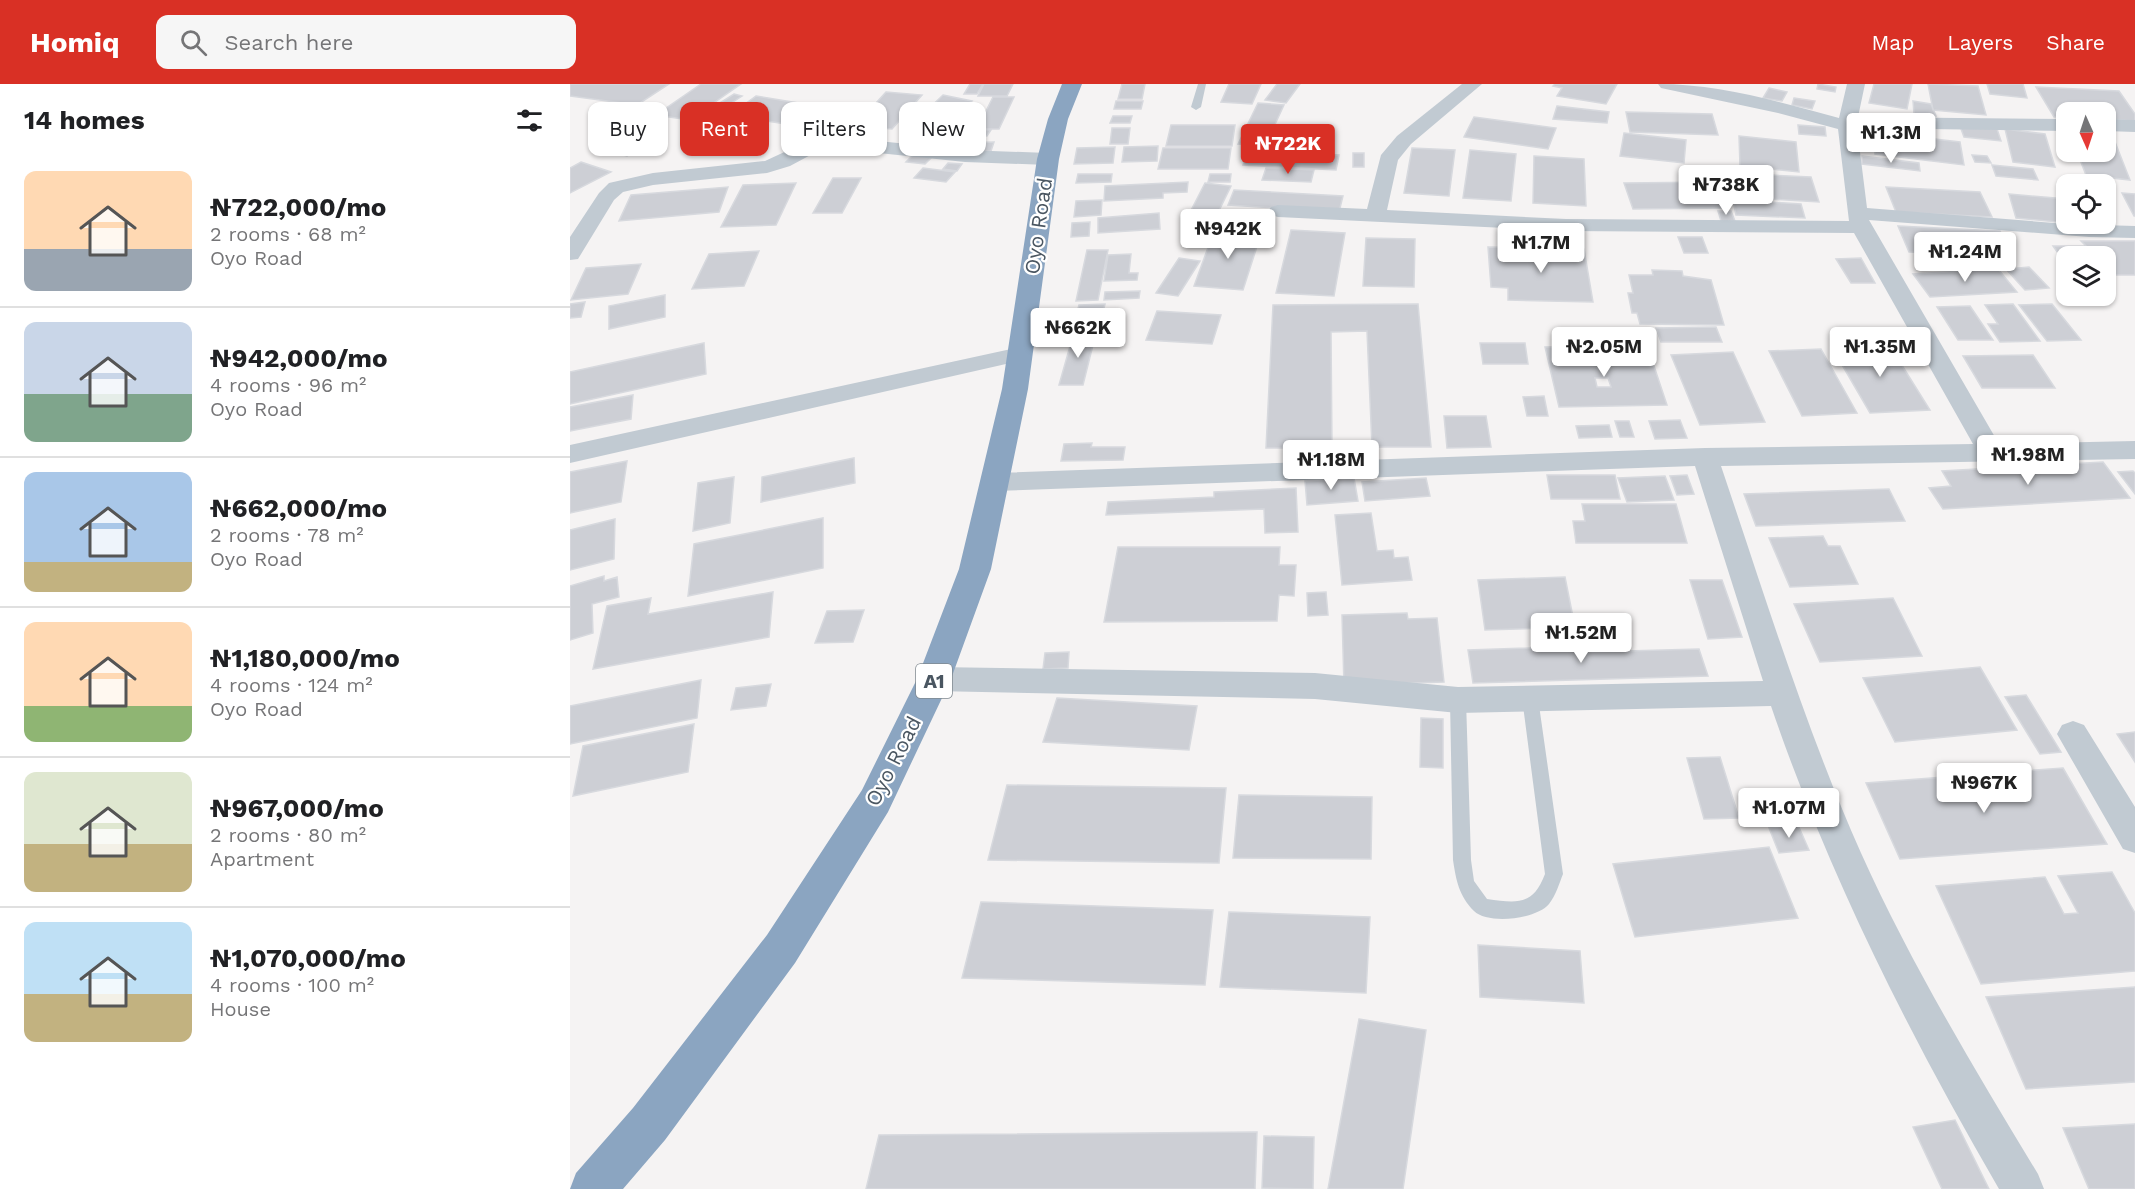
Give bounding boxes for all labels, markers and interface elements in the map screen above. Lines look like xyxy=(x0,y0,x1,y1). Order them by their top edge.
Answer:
search box xyxy=(156,15,576,69)
text: Homiq xyxy=(30,26,120,59)
icon: search xyxy=(177,26,210,59)
text: Search here xyxy=(225,30,353,55)
text: Map xyxy=(1871,30,1914,55)
text: Layers xyxy=(1947,30,2013,55)
text: Share xyxy=(2046,30,2105,55)
chip: Buy xyxy=(588,102,668,156)
chip: Rent xyxy=(680,102,769,156)
chip: Filters xyxy=(781,102,887,156)
chip: New xyxy=(899,102,986,156)
north arrow xyxy=(2056,102,2116,162)
map controls xyxy=(2056,102,2116,306)
icon: filters xyxy=(513,104,546,137)
text: 14 homes xyxy=(24,105,145,135)
pin: ₦1.3M xyxy=(1849,113,1933,164)
text: ₦1.3M xyxy=(1861,120,1921,144)
pin: ₦722K xyxy=(1246,124,1330,175)
text: ₦722K xyxy=(1255,131,1321,155)
pin: ₦738K xyxy=(1684,165,1768,216)
text: ₦738K xyxy=(1693,172,1759,196)
button: locate xyxy=(2056,174,2116,234)
street label: Oyo Road xyxy=(1019,176,1057,276)
text: ₦722,000/mo xyxy=(210,192,386,222)
icon: home xyxy=(72,195,144,267)
pin: ₦942K xyxy=(1186,209,1270,260)
text: ₦942K xyxy=(1194,216,1262,240)
text: 2 rooms · 68 m² xyxy=(210,222,366,246)
pin: ₦1.7M xyxy=(1499,223,1583,274)
text: ₦1.7M xyxy=(1512,230,1570,254)
pin: ₦1.24M xyxy=(1916,232,2014,283)
text: ₦1.24M xyxy=(1928,239,2002,263)
text: Oyo Road xyxy=(210,246,303,270)
button: layers xyxy=(2056,246,2116,306)
pin: ₦662K xyxy=(1036,308,1120,359)
text: ₦662K xyxy=(1045,315,1111,339)
pin: ₦2.05M xyxy=(1555,327,1653,378)
pin: ₦1.35M xyxy=(1831,327,1929,378)
text: ₦2.05M xyxy=(1566,334,1642,358)
text: ₦1.35M xyxy=(1844,334,1916,358)
text: ₦942,000/mo xyxy=(210,343,388,373)
icon: home xyxy=(72,346,144,418)
text: 4 rooms · 96 m² xyxy=(210,373,366,397)
text: Oyo Road xyxy=(210,397,303,421)
pin: ₦1.98M xyxy=(1979,435,2077,486)
pin: ₦1.18M xyxy=(1282,440,1380,491)
text: ₦1.98M xyxy=(1991,442,2065,466)
text: ₦1.18M xyxy=(1297,447,1365,471)
text: ₦662,000/mo xyxy=(210,493,387,523)
icon: home xyxy=(72,496,144,568)
text: 2 rooms · 78 m² xyxy=(210,523,364,547)
text: Oyo Road xyxy=(210,547,303,571)
pin: ₦1.52M xyxy=(1532,613,1630,664)
text: ₦1.52M xyxy=(1545,620,1617,644)
text: ₦1,180,000/mo xyxy=(210,643,400,673)
icon: home xyxy=(72,646,144,718)
road number: A1 xyxy=(916,664,952,698)
text: 4 rooms · 124 m² xyxy=(210,673,373,697)
text: Oyo Road xyxy=(210,697,303,721)
street label: Oyo Road xyxy=(860,712,926,810)
pin: ₦967K xyxy=(1942,763,2026,814)
text: ₦967K xyxy=(1951,770,2017,794)
pin: ₦1.07M xyxy=(1740,788,1838,839)
text: ₦967,000/mo xyxy=(210,793,384,823)
text: ₦1.07M xyxy=(1752,795,1826,819)
icon: home xyxy=(72,796,144,868)
text: 2 rooms · 80 m² xyxy=(210,823,366,847)
text: Apartment xyxy=(210,847,314,871)
text: ₦1,070,000/mo xyxy=(210,943,406,973)
icon: home xyxy=(72,946,144,1018)
text: 4 rooms · 100 m² xyxy=(210,973,374,997)
text: House xyxy=(210,997,271,1021)

